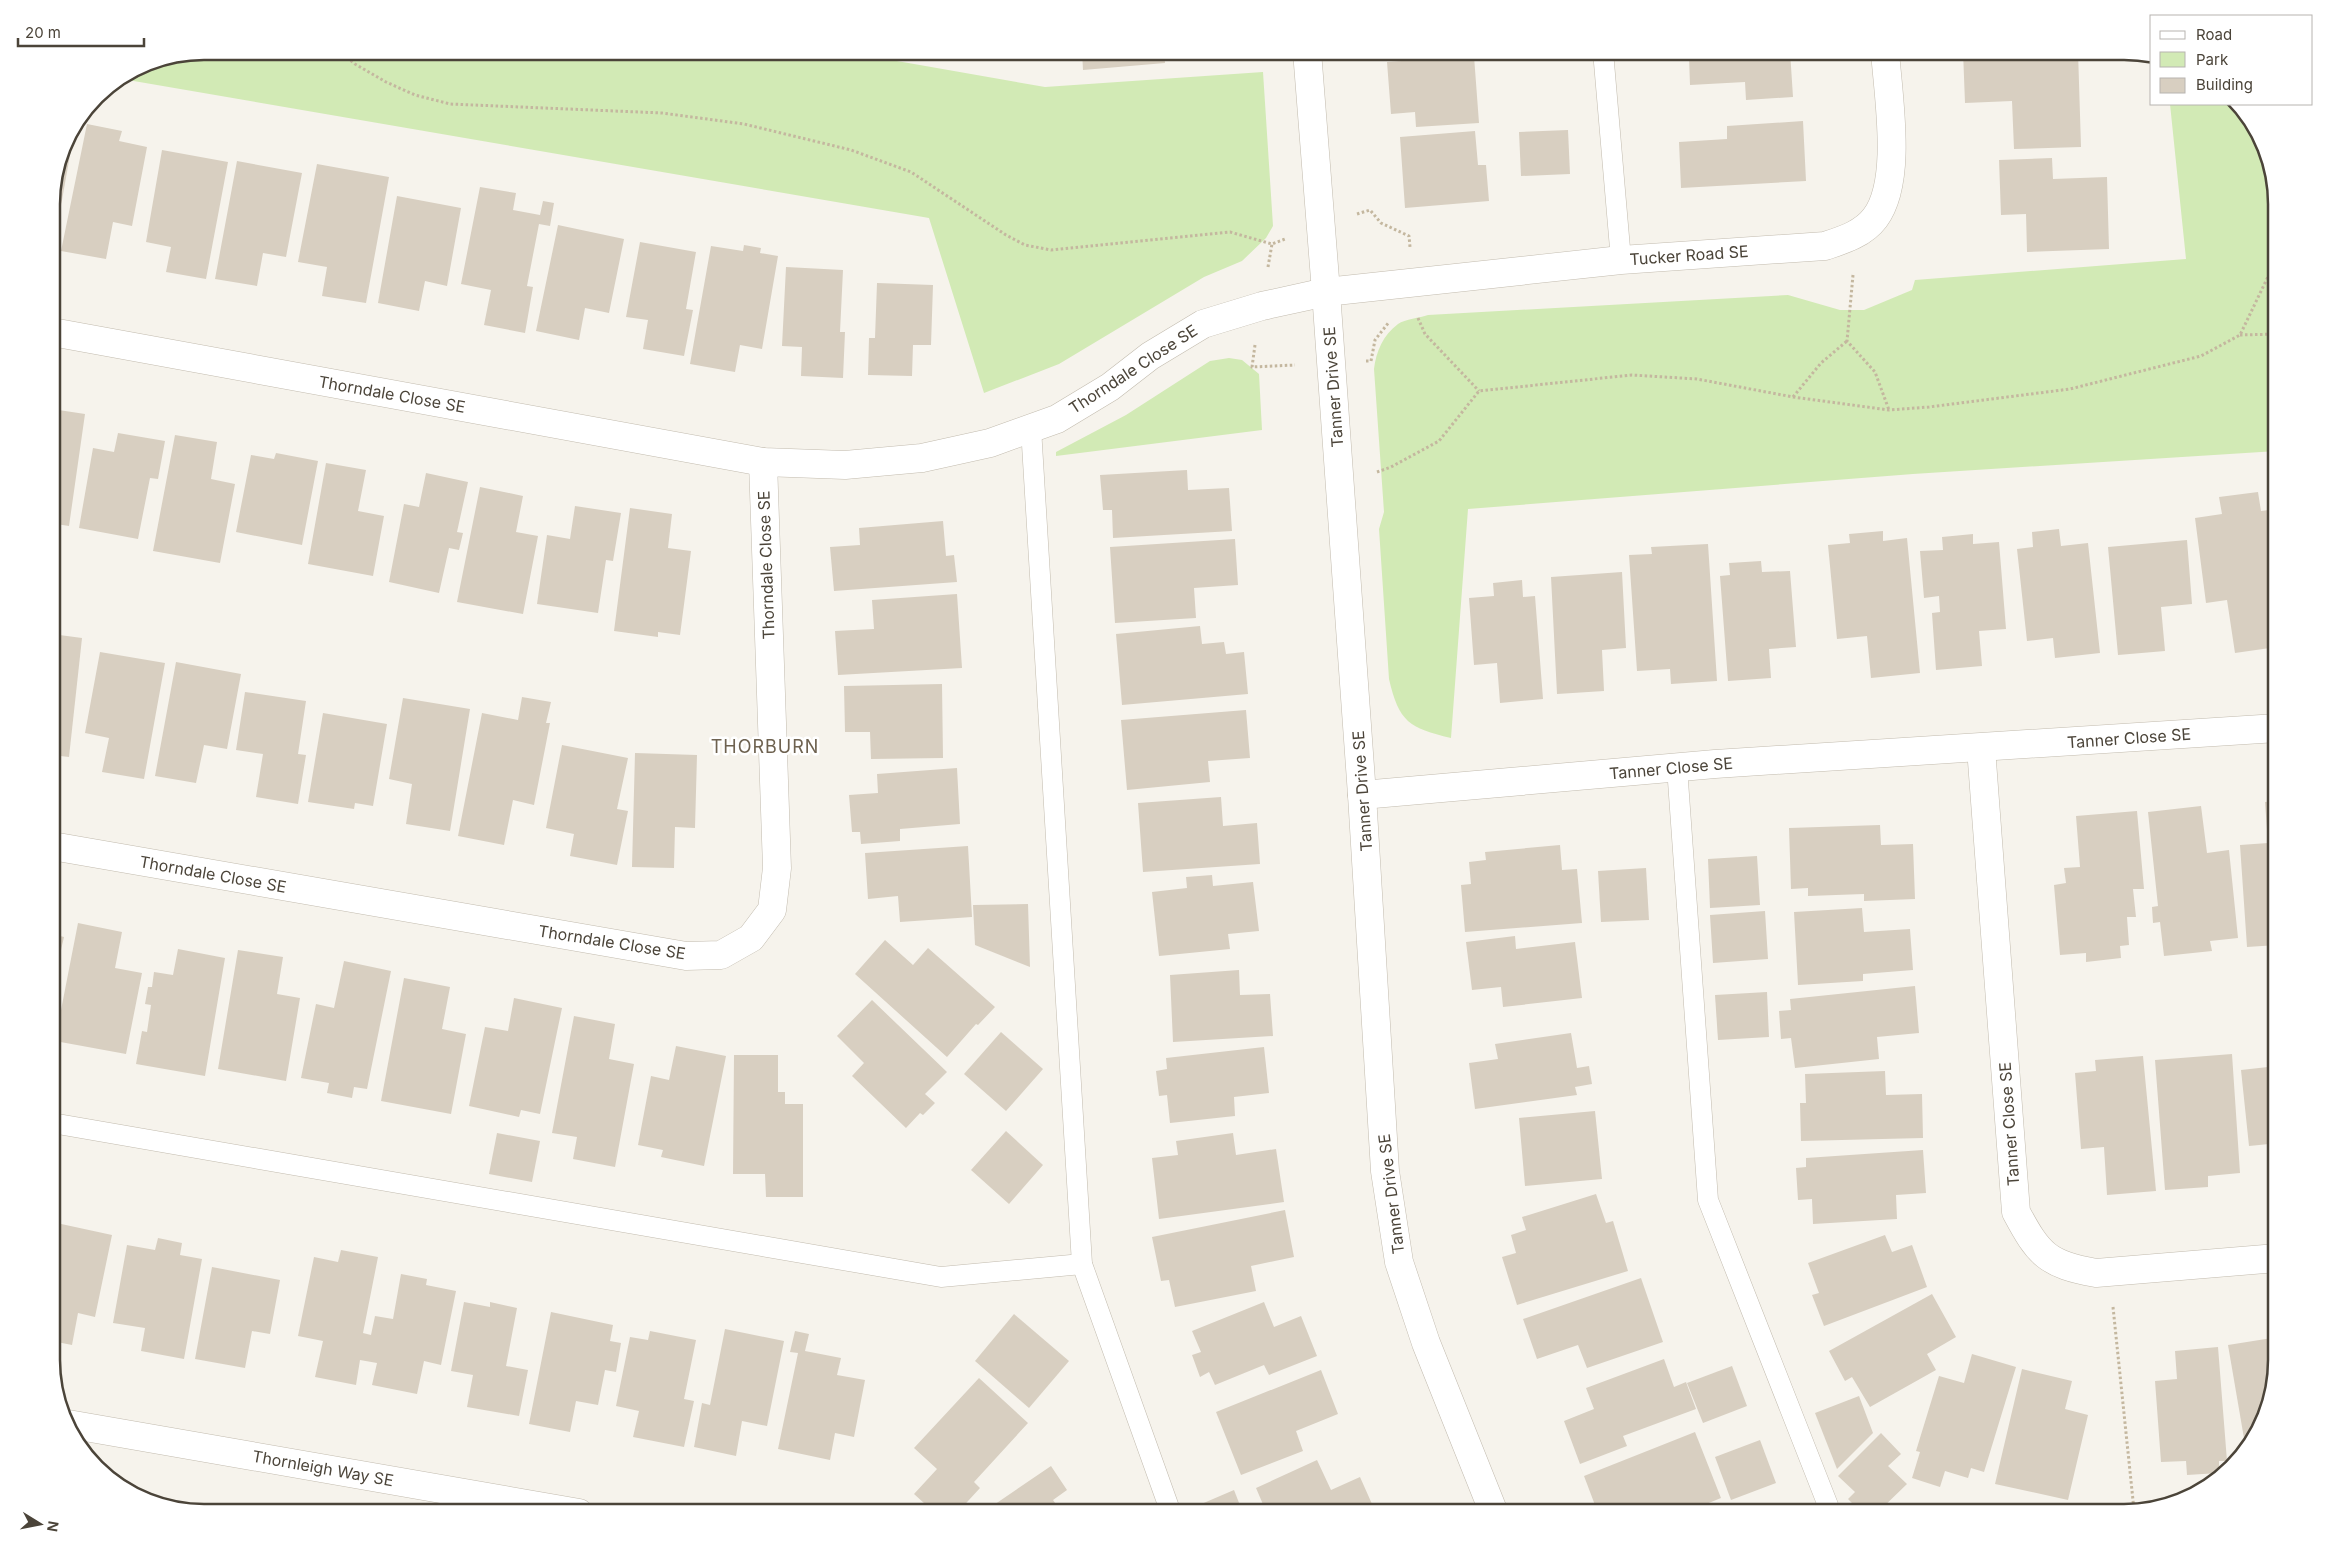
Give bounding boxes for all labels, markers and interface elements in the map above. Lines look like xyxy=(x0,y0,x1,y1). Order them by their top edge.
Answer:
scale bar xyxy=(18,15,144,47)
legend xyxy=(2150,15,2313,105)
text: 20 m xyxy=(25,23,61,42)
text: Road xyxy=(2196,25,2232,44)
text: Park xyxy=(2196,50,2229,69)
text: Building xyxy=(2196,75,2253,94)
street label: Tucker Road SE xyxy=(1629,241,1749,269)
street label: Thorndale Close SE xyxy=(1065,320,1201,418)
street label: Tanner Drive SE xyxy=(1319,326,1347,448)
street label: Thorndale Close SE xyxy=(317,371,467,417)
street label: Thorndale Close SE xyxy=(753,490,779,640)
street label: Tanner Close SE xyxy=(2066,724,2192,752)
street label: Tanner Drive SE xyxy=(1348,730,1376,852)
district label: THORBURN xyxy=(711,736,819,757)
street label: Tanner Close SE xyxy=(1608,753,1734,783)
street label: Thorndale Close SE xyxy=(138,851,288,897)
street label: Thorndale Close SE xyxy=(537,920,687,964)
street label: Tanner Close SE xyxy=(1995,1061,2023,1187)
street label: Tanner Drive SE xyxy=(1374,1133,1408,1255)
street label: Thornleigh Way SE xyxy=(251,1446,395,1490)
north arrow xyxy=(15,1499,65,1549)
text: N xyxy=(44,1520,63,1533)

